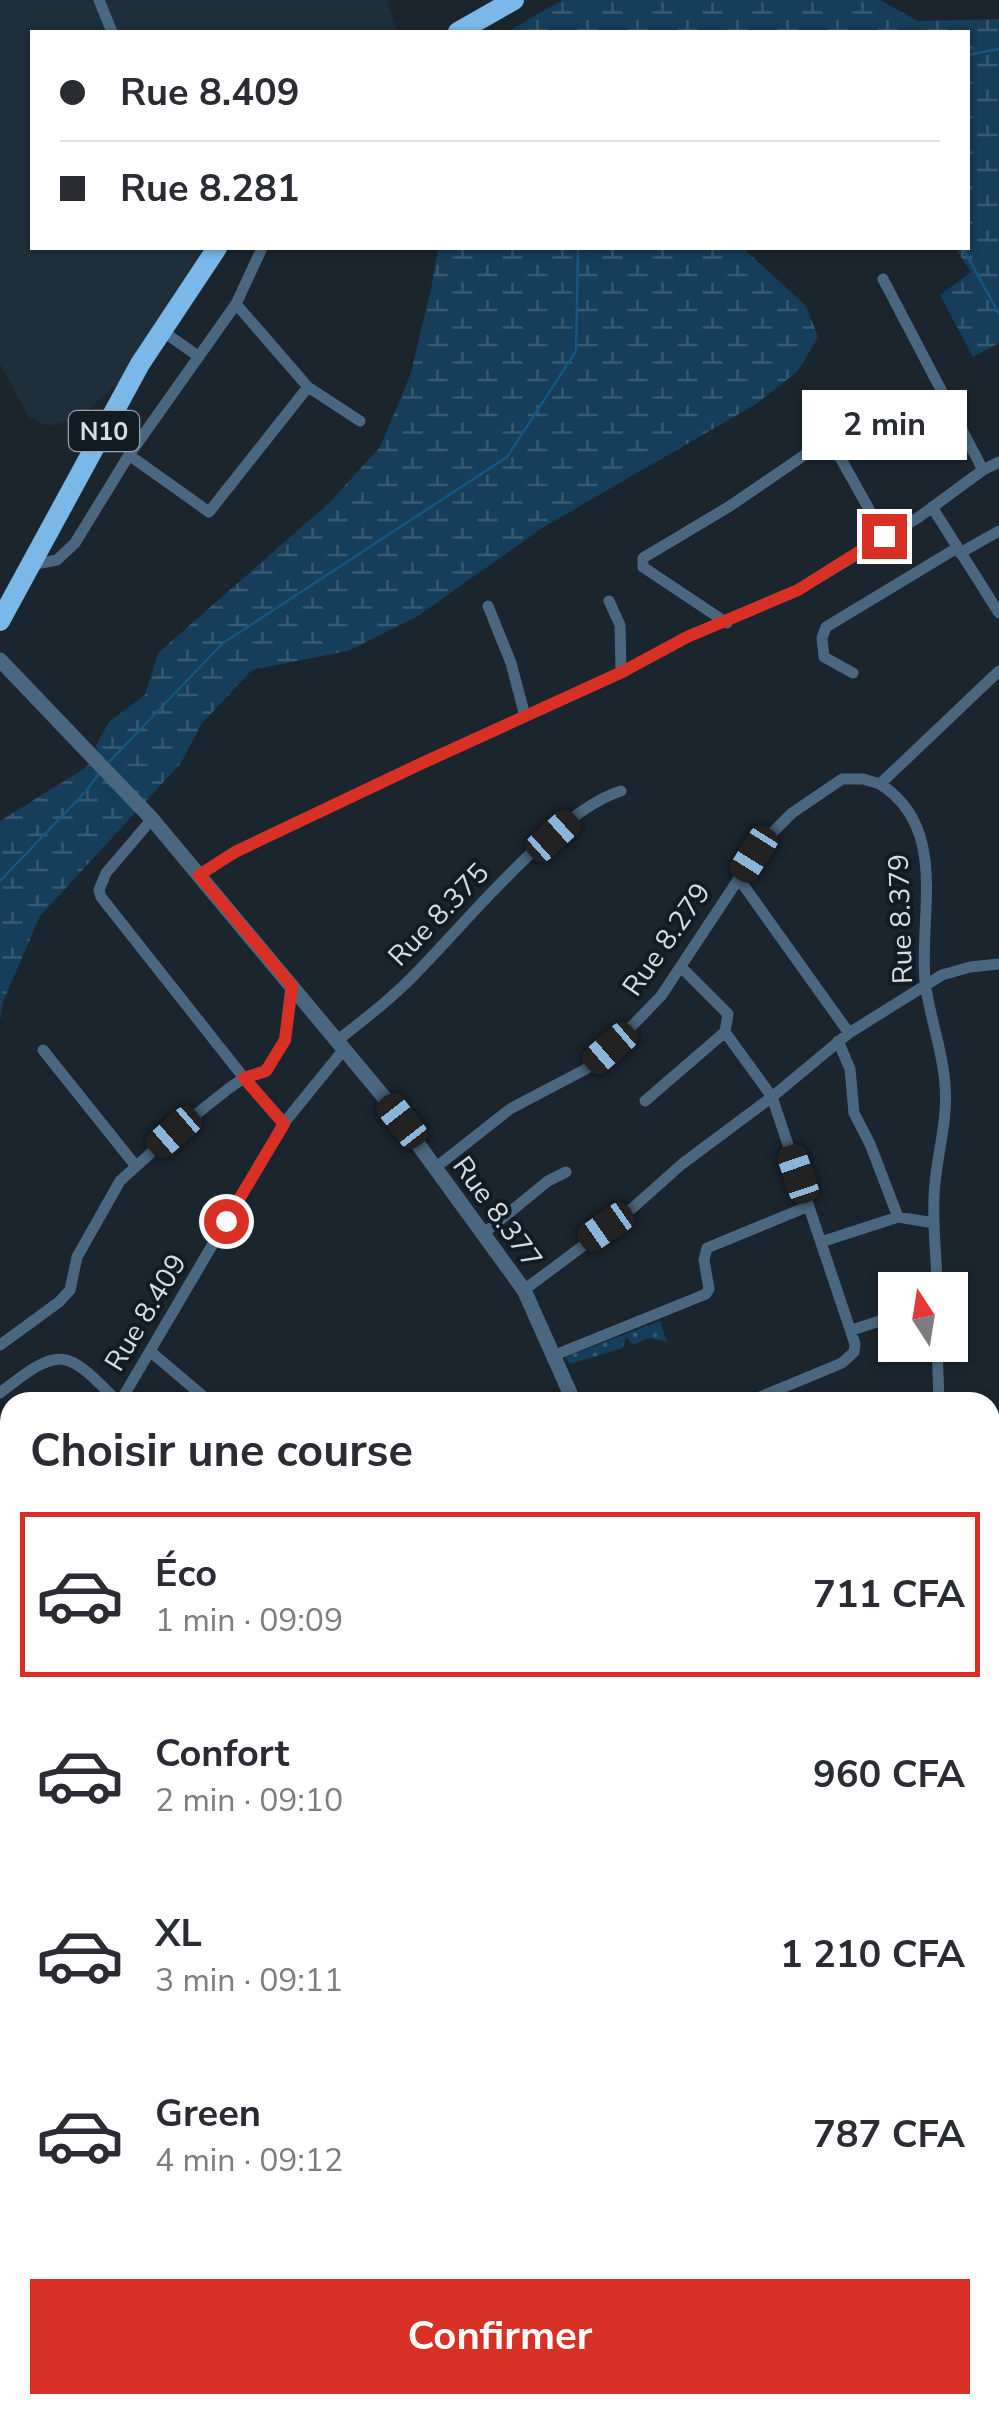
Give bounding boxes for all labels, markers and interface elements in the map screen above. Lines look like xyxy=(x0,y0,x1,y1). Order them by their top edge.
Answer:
text: Rue 8.409 xyxy=(120,67,300,118)
text: Rue 8.281 xyxy=(120,163,300,214)
callout: 2 min xyxy=(802,391,966,461)
text: 2 min xyxy=(843,403,926,446)
road number: N10 xyxy=(69,411,139,451)
route end xyxy=(862,514,907,559)
car xyxy=(521,805,585,867)
car xyxy=(725,821,783,887)
street label: Rue 8.379 xyxy=(880,853,922,985)
street label: Rue 8.375 xyxy=(380,855,498,975)
street label: Rue 8.279 xyxy=(614,875,720,1004)
car xyxy=(578,1017,642,1079)
car xyxy=(372,1088,432,1154)
car xyxy=(142,1101,206,1163)
car xyxy=(774,1141,822,1207)
street label: Rue 8.377 xyxy=(444,1149,551,1276)
car xyxy=(573,1198,639,1256)
route start xyxy=(204,1199,249,1244)
street label: Rue 8.409 xyxy=(96,1247,196,1378)
north arrow xyxy=(878,1272,968,1362)
map controls xyxy=(878,1272,968,1362)
text: Choisir une course xyxy=(30,1421,413,1482)
text: Éco xyxy=(155,1548,217,1599)
icon: car xyxy=(35,1550,125,1640)
text: 711 CFA xyxy=(813,1569,965,1620)
text: 1 min · 09:09 xyxy=(155,1599,343,1642)
text: Confort xyxy=(155,1728,289,1779)
icon: car xyxy=(35,1730,125,1820)
text: 960 CFA xyxy=(813,1749,965,1800)
text: 2 min · 09:10 xyxy=(155,1779,343,1822)
text: XL xyxy=(155,1908,202,1959)
icon: car xyxy=(35,1910,125,2000)
text: 1 210 CFA xyxy=(780,1929,965,1980)
text: 3 min · 09:11 xyxy=(155,1959,343,2002)
text: Green xyxy=(155,2088,261,2139)
icon: car xyxy=(35,2090,125,2180)
text: 787 CFA xyxy=(813,2109,965,2160)
text: 4 min · 09:12 xyxy=(155,2139,343,2182)
button: Confirmer xyxy=(30,2279,970,2394)

